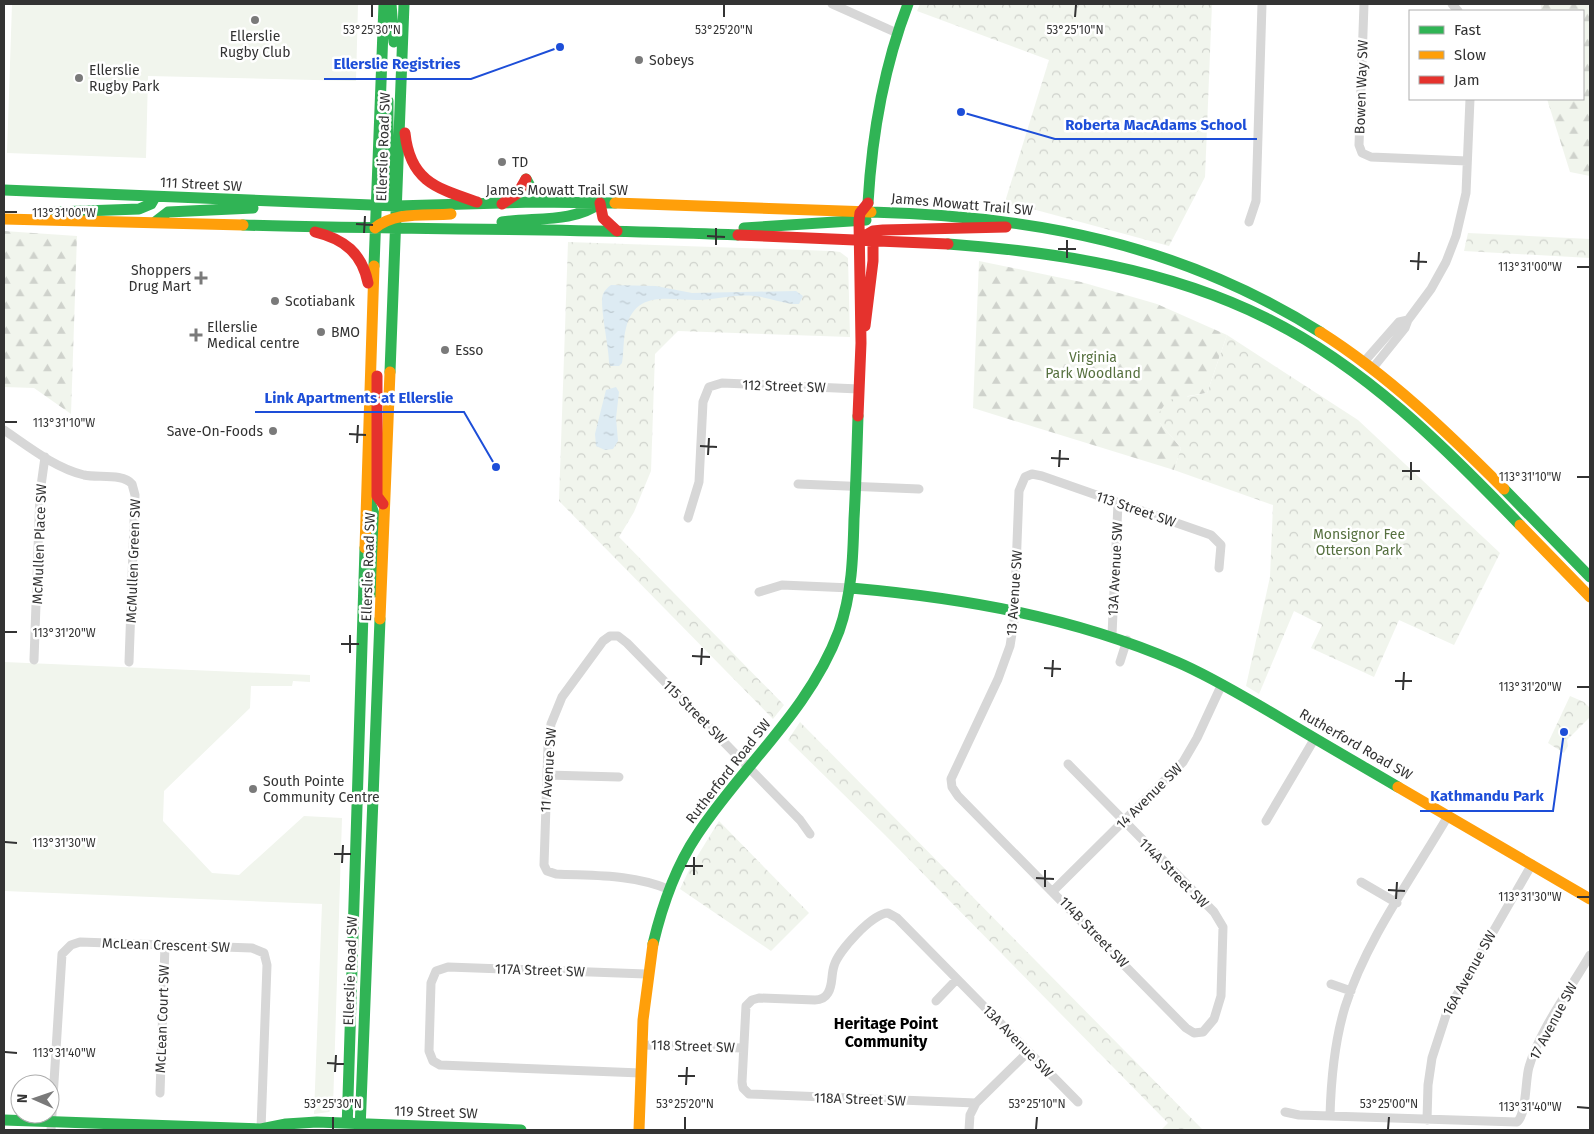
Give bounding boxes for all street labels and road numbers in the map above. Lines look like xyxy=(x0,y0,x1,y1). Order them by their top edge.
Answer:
street label: Bowen Way SW xyxy=(1351,39,1372,135)
street label: Ellerslie Road SW xyxy=(373,92,394,202)
street label: 111 Street SW xyxy=(159,174,243,195)
street label: James Mowatt Trail SW xyxy=(486,182,629,199)
street label: James Mowatt Trail SW xyxy=(890,190,1034,219)
street label: 112 Street SW xyxy=(742,377,826,396)
street label: McMullen Place SW xyxy=(29,483,50,605)
street label: 113 Street SW xyxy=(1094,488,1178,531)
street label: McMullen Green SW xyxy=(123,498,144,623)
street label: Ellerslie Road SW xyxy=(358,512,379,622)
street label: 13A Avenue SW xyxy=(1105,521,1126,616)
street label: 13 Avenue SW xyxy=(1003,549,1026,637)
street label: 115 Street SW xyxy=(659,677,730,748)
street label: Rutherford Road SW xyxy=(1296,705,1416,784)
street label: Rutherford Road SW xyxy=(682,715,775,827)
street label: 11 Avenue SW xyxy=(537,727,560,813)
street label: 14 Avenue SW xyxy=(1113,759,1186,833)
street label: 114A Street SW xyxy=(1135,835,1212,912)
street label: 114B Street SW xyxy=(1055,893,1132,972)
street label: Ellerslie Road SW xyxy=(340,916,361,1026)
street label: 16A Avenue SW xyxy=(1439,927,1500,1019)
street label: McLean Crescent SW xyxy=(102,935,231,956)
street label: 117A Street SW xyxy=(495,960,586,981)
street label: McLean Court SW xyxy=(152,964,173,1073)
street label: 17 Avenue SW xyxy=(1526,979,1581,1063)
street label: 13A Avenue SW xyxy=(979,1002,1057,1081)
street label: 118 Street SW xyxy=(651,1037,736,1056)
street label: 118A Street SW xyxy=(814,1089,907,1110)
street label: 119 Street SW xyxy=(394,1103,479,1122)

